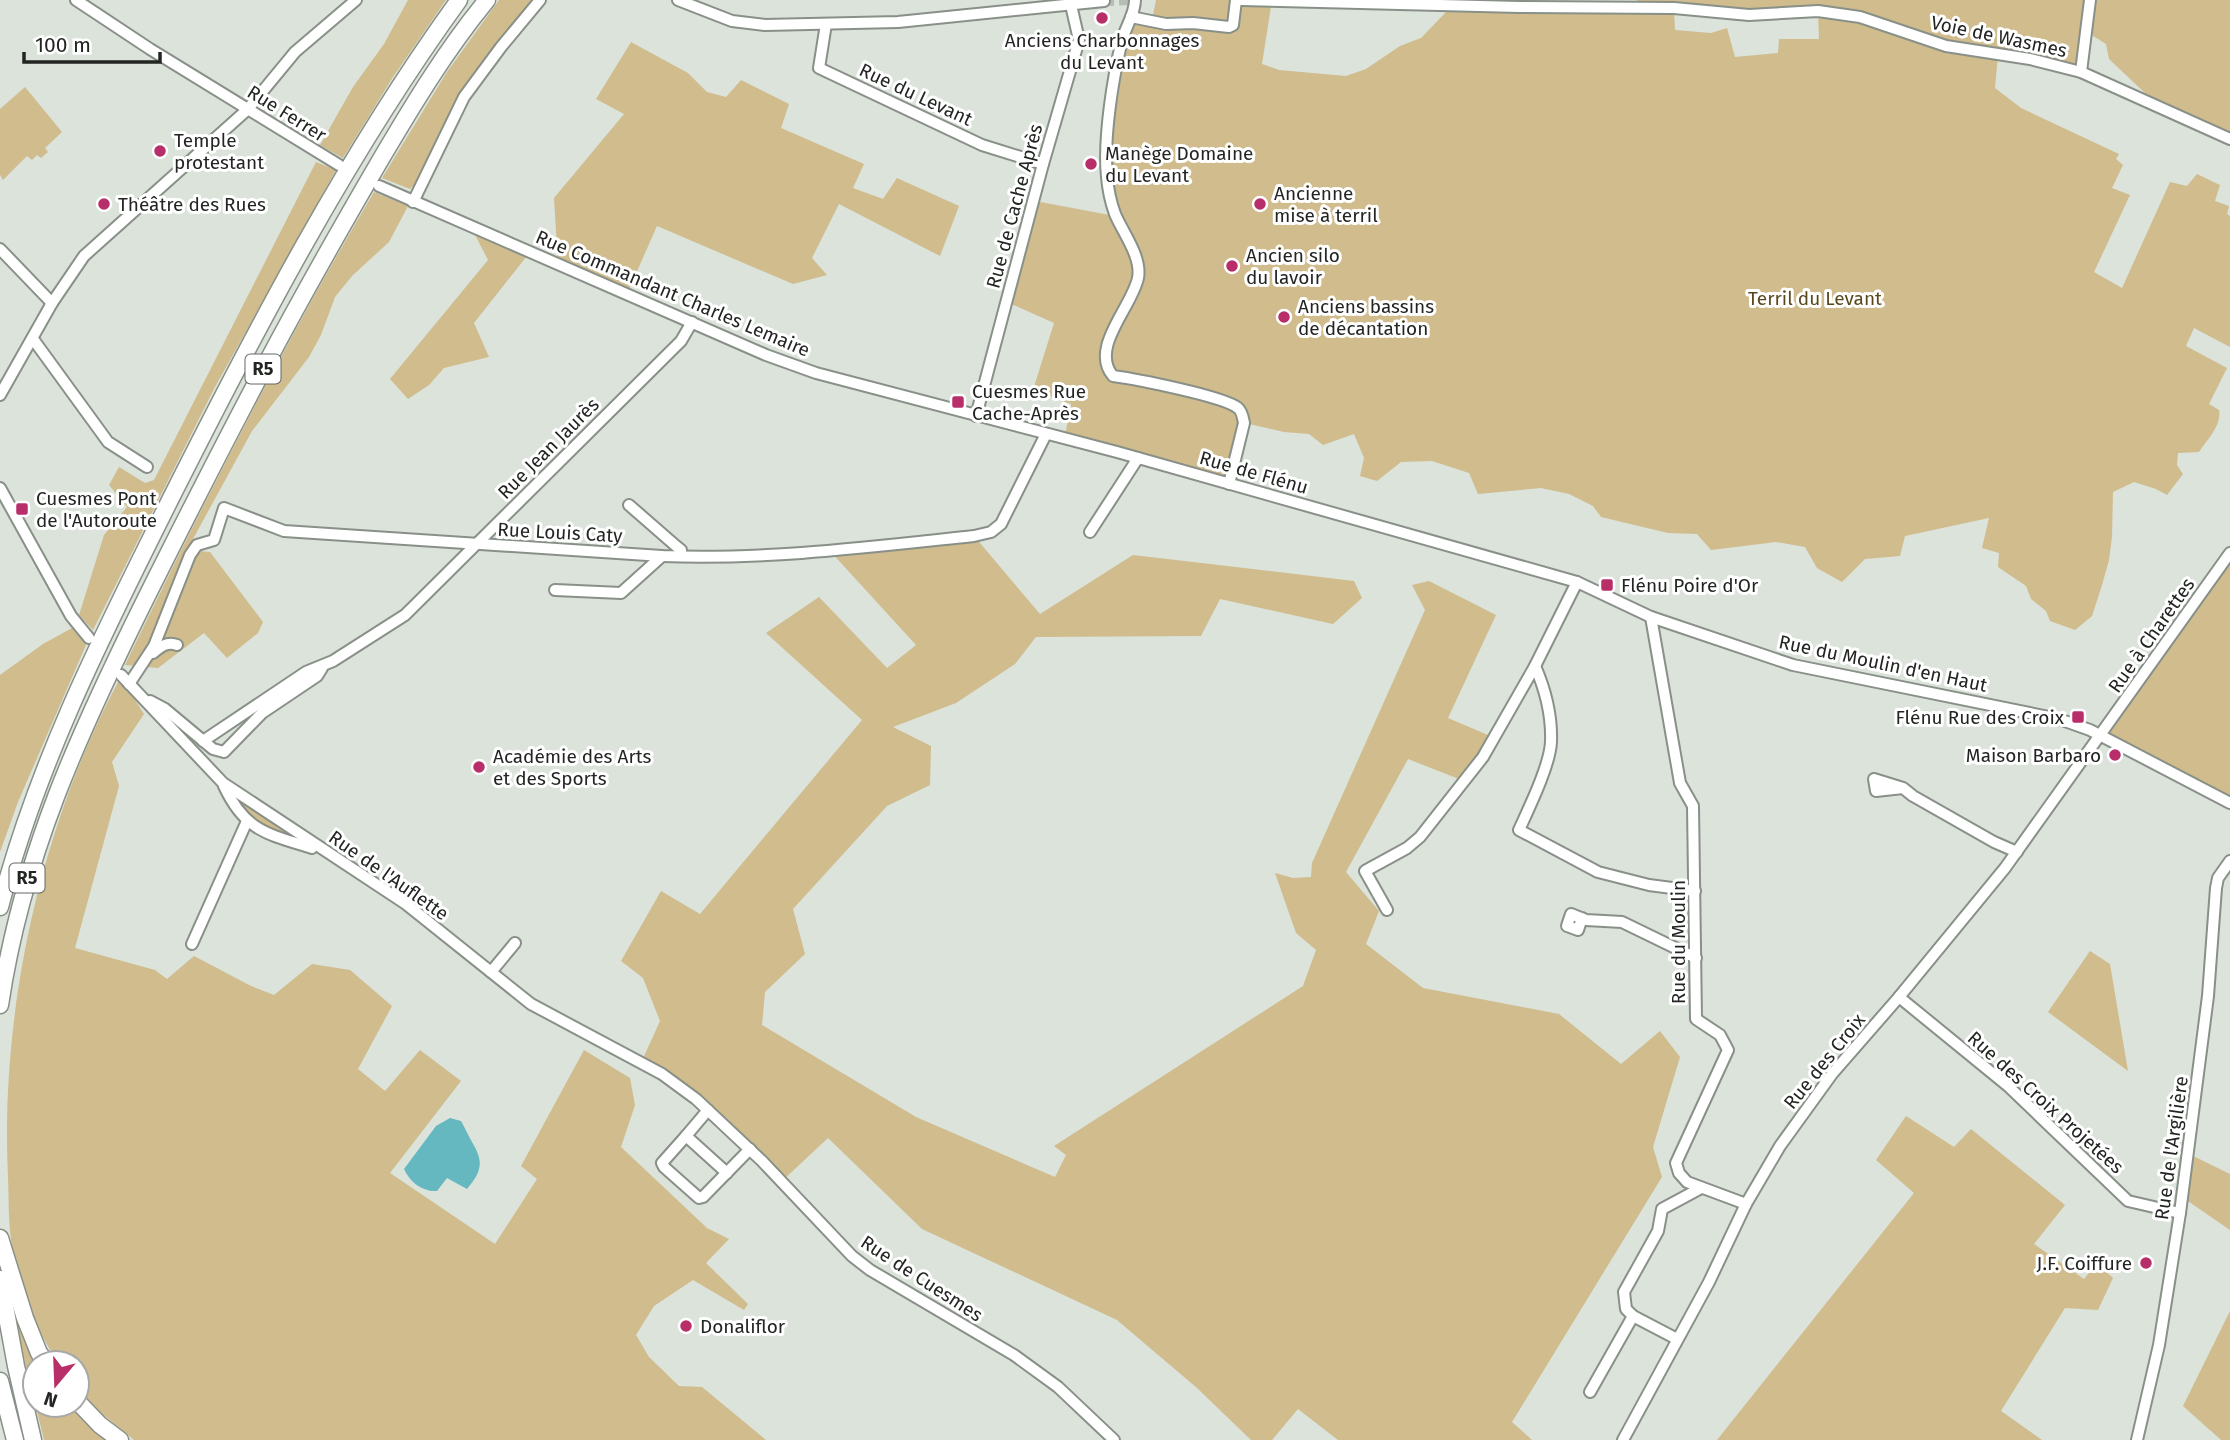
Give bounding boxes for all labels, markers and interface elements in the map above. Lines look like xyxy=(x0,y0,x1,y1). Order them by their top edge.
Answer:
marker: Anciens Charbonnages du Levant xyxy=(1094,10,1110,26)
street label: Voie de Wasmes xyxy=(1929,11,2069,62)
scale bar xyxy=(24,21,161,65)
place label: Anciens Charbonnages du Levant xyxy=(1005,29,1199,74)
text: 100 m xyxy=(35,32,91,58)
street label: Rue du Levant xyxy=(856,58,976,131)
street label: Rue Ferrer xyxy=(243,80,331,147)
street label: Rue de Cache Après xyxy=(981,121,1048,291)
place label: Temple protestant xyxy=(174,129,264,174)
place label: Manège Domaine du Levant xyxy=(1105,142,1253,187)
marker: Temple protestant xyxy=(152,143,168,159)
marker: Manège Domaine du Levant xyxy=(1083,156,1099,172)
place label: Ancienne mise à terril xyxy=(1274,182,1378,227)
place label: Théâtre des Rues xyxy=(118,193,266,216)
marker: Théâtre des Rues xyxy=(96,196,112,212)
marker: Ancienne mise à terril xyxy=(1252,196,1268,212)
street label: Rue Commandant Charles Lemaire xyxy=(532,225,813,362)
place label: Ancien silo du lavoir xyxy=(1246,244,1340,289)
marker: Ancien silo du lavoir xyxy=(1224,258,1240,274)
park label: Terril du Levant xyxy=(1748,287,1882,310)
place label: Anciens bassins de décantation xyxy=(1298,295,1434,340)
marker: Anciens bassins de décantation xyxy=(1276,309,1292,325)
road number: R5 xyxy=(246,354,280,384)
place label: Cuesmes Rue Cache-Après xyxy=(972,380,1086,425)
street label: Rue Jean Jaurès xyxy=(493,393,604,504)
marker: Cuesmes Rue Cache-Après xyxy=(950,394,966,410)
street label: Rue de Flénu xyxy=(1197,446,1311,499)
place label: Cuesmes Pont de l'Autoroute xyxy=(36,487,157,532)
marker: Cuesmes Pont de l'Autoroute xyxy=(14,501,30,517)
street label: Rue Louis Caty xyxy=(497,518,624,547)
street label: Rue à Charettes xyxy=(2103,573,2200,697)
place label: Flénu Poire d'Or xyxy=(1621,574,1759,597)
marker: Flénu Poire d'Or xyxy=(1599,577,1615,593)
street label: Rue du Moulin d'en Haut xyxy=(1777,630,1989,697)
place label: Flénu Rue des Croix xyxy=(1895,706,2065,729)
marker: Flénu Rue des Croix xyxy=(2070,709,2086,725)
place label: Maison Barbaro xyxy=(1966,744,2101,767)
place label: Académie des Arts et des Sports xyxy=(493,745,652,790)
marker: Maison Barbaro xyxy=(2107,747,2123,763)
marker: Académie des Arts et des Sports xyxy=(471,759,487,775)
street label: Rue de l'Auflette xyxy=(324,826,453,925)
road number: R5 xyxy=(10,864,44,892)
street label: Rue du Moulin xyxy=(1667,880,1690,1004)
street label: Rue des Croix xyxy=(1779,1008,1870,1114)
street label: Rue des Croix Projetées xyxy=(1963,1026,2128,1178)
street label: Rue de l'Argilière xyxy=(2150,1075,2193,1222)
street label: Rue de Cuesmes xyxy=(856,1230,987,1326)
place label: J.F. Coiffure xyxy=(2037,1252,2132,1275)
marker: J.F. Coiffure xyxy=(2138,1255,2154,1271)
place label: Donaliflor xyxy=(700,1315,786,1338)
marker: Donaliflor xyxy=(678,1318,694,1334)
north arrow xyxy=(21,1349,91,1419)
text: N xyxy=(41,1387,60,1413)

